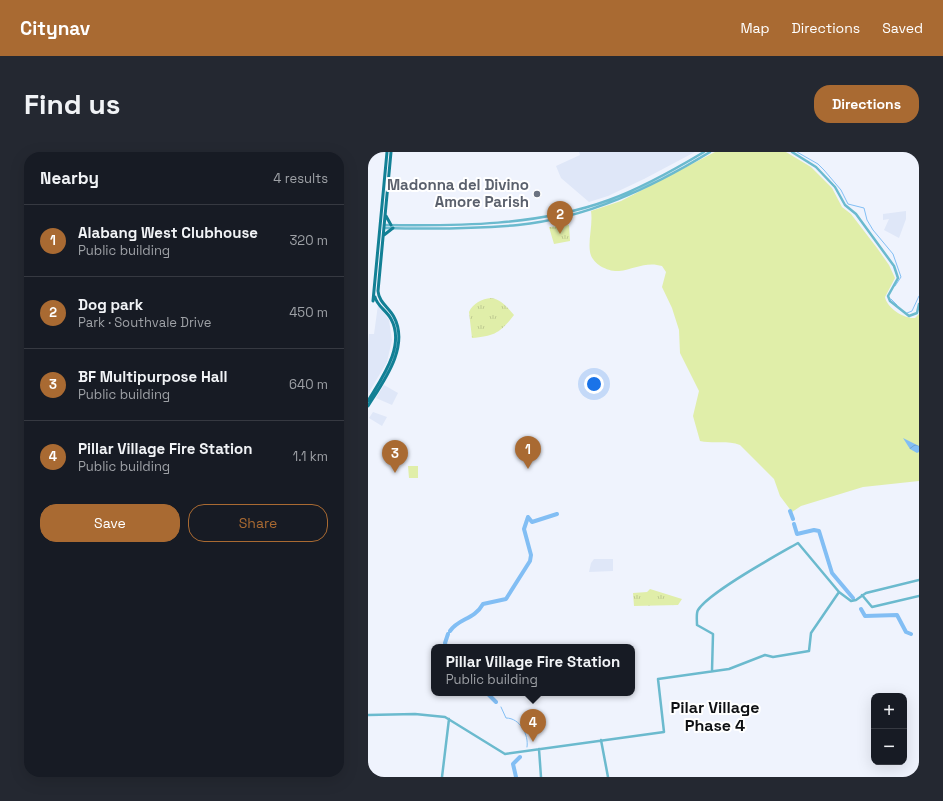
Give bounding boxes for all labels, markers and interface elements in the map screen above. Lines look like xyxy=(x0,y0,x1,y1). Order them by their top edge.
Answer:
text: Citynav xyxy=(20,16,90,41)
text: Map xyxy=(740,19,770,37)
text: Directions xyxy=(792,19,860,37)
text: Saved xyxy=(882,19,923,37)
button: Directions xyxy=(814,85,919,123)
text: Find us xyxy=(24,86,121,122)
text: Nearby xyxy=(40,167,99,189)
text: 4 results xyxy=(273,170,328,187)
place label: Madonna del Divino Amore Parish xyxy=(387,175,529,211)
marker: Madonna del Divino Amore Parish xyxy=(532,189,542,199)
pin: 2 xyxy=(547,201,573,234)
text: Alabang West Clubhouse xyxy=(78,223,258,242)
text: 1 xyxy=(50,232,56,249)
text: 320 m xyxy=(289,232,328,249)
text: Public building xyxy=(78,242,170,259)
text: Dog park xyxy=(78,295,143,314)
text: 2 xyxy=(49,304,57,321)
text: 450 m xyxy=(289,304,328,321)
text: Park · Southvale Drive xyxy=(78,314,212,331)
text: BF Multipurpose Hall xyxy=(78,367,227,386)
your location xyxy=(584,374,604,394)
text: 3 xyxy=(49,376,57,393)
text: 640 m xyxy=(289,376,328,393)
text: Public building xyxy=(78,386,170,403)
pin: 1 xyxy=(515,436,541,469)
text: Pillar Village Fire Station xyxy=(78,439,253,458)
pin: 3 xyxy=(382,440,408,473)
text: 4 xyxy=(49,448,57,465)
text: 1.1 km xyxy=(293,448,328,465)
text: Public building xyxy=(78,458,170,475)
button: Save xyxy=(40,504,180,542)
button: Share xyxy=(188,504,328,542)
popup xyxy=(431,644,635,696)
text: Pillar Village Fire Station xyxy=(446,652,620,671)
text: Public building xyxy=(446,671,538,688)
map controls xyxy=(871,693,907,765)
button: + xyxy=(871,693,907,729)
district label: Pilar Village Phase 4 xyxy=(671,697,759,736)
pin: 4 xyxy=(520,709,546,742)
button: − xyxy=(871,729,907,765)

